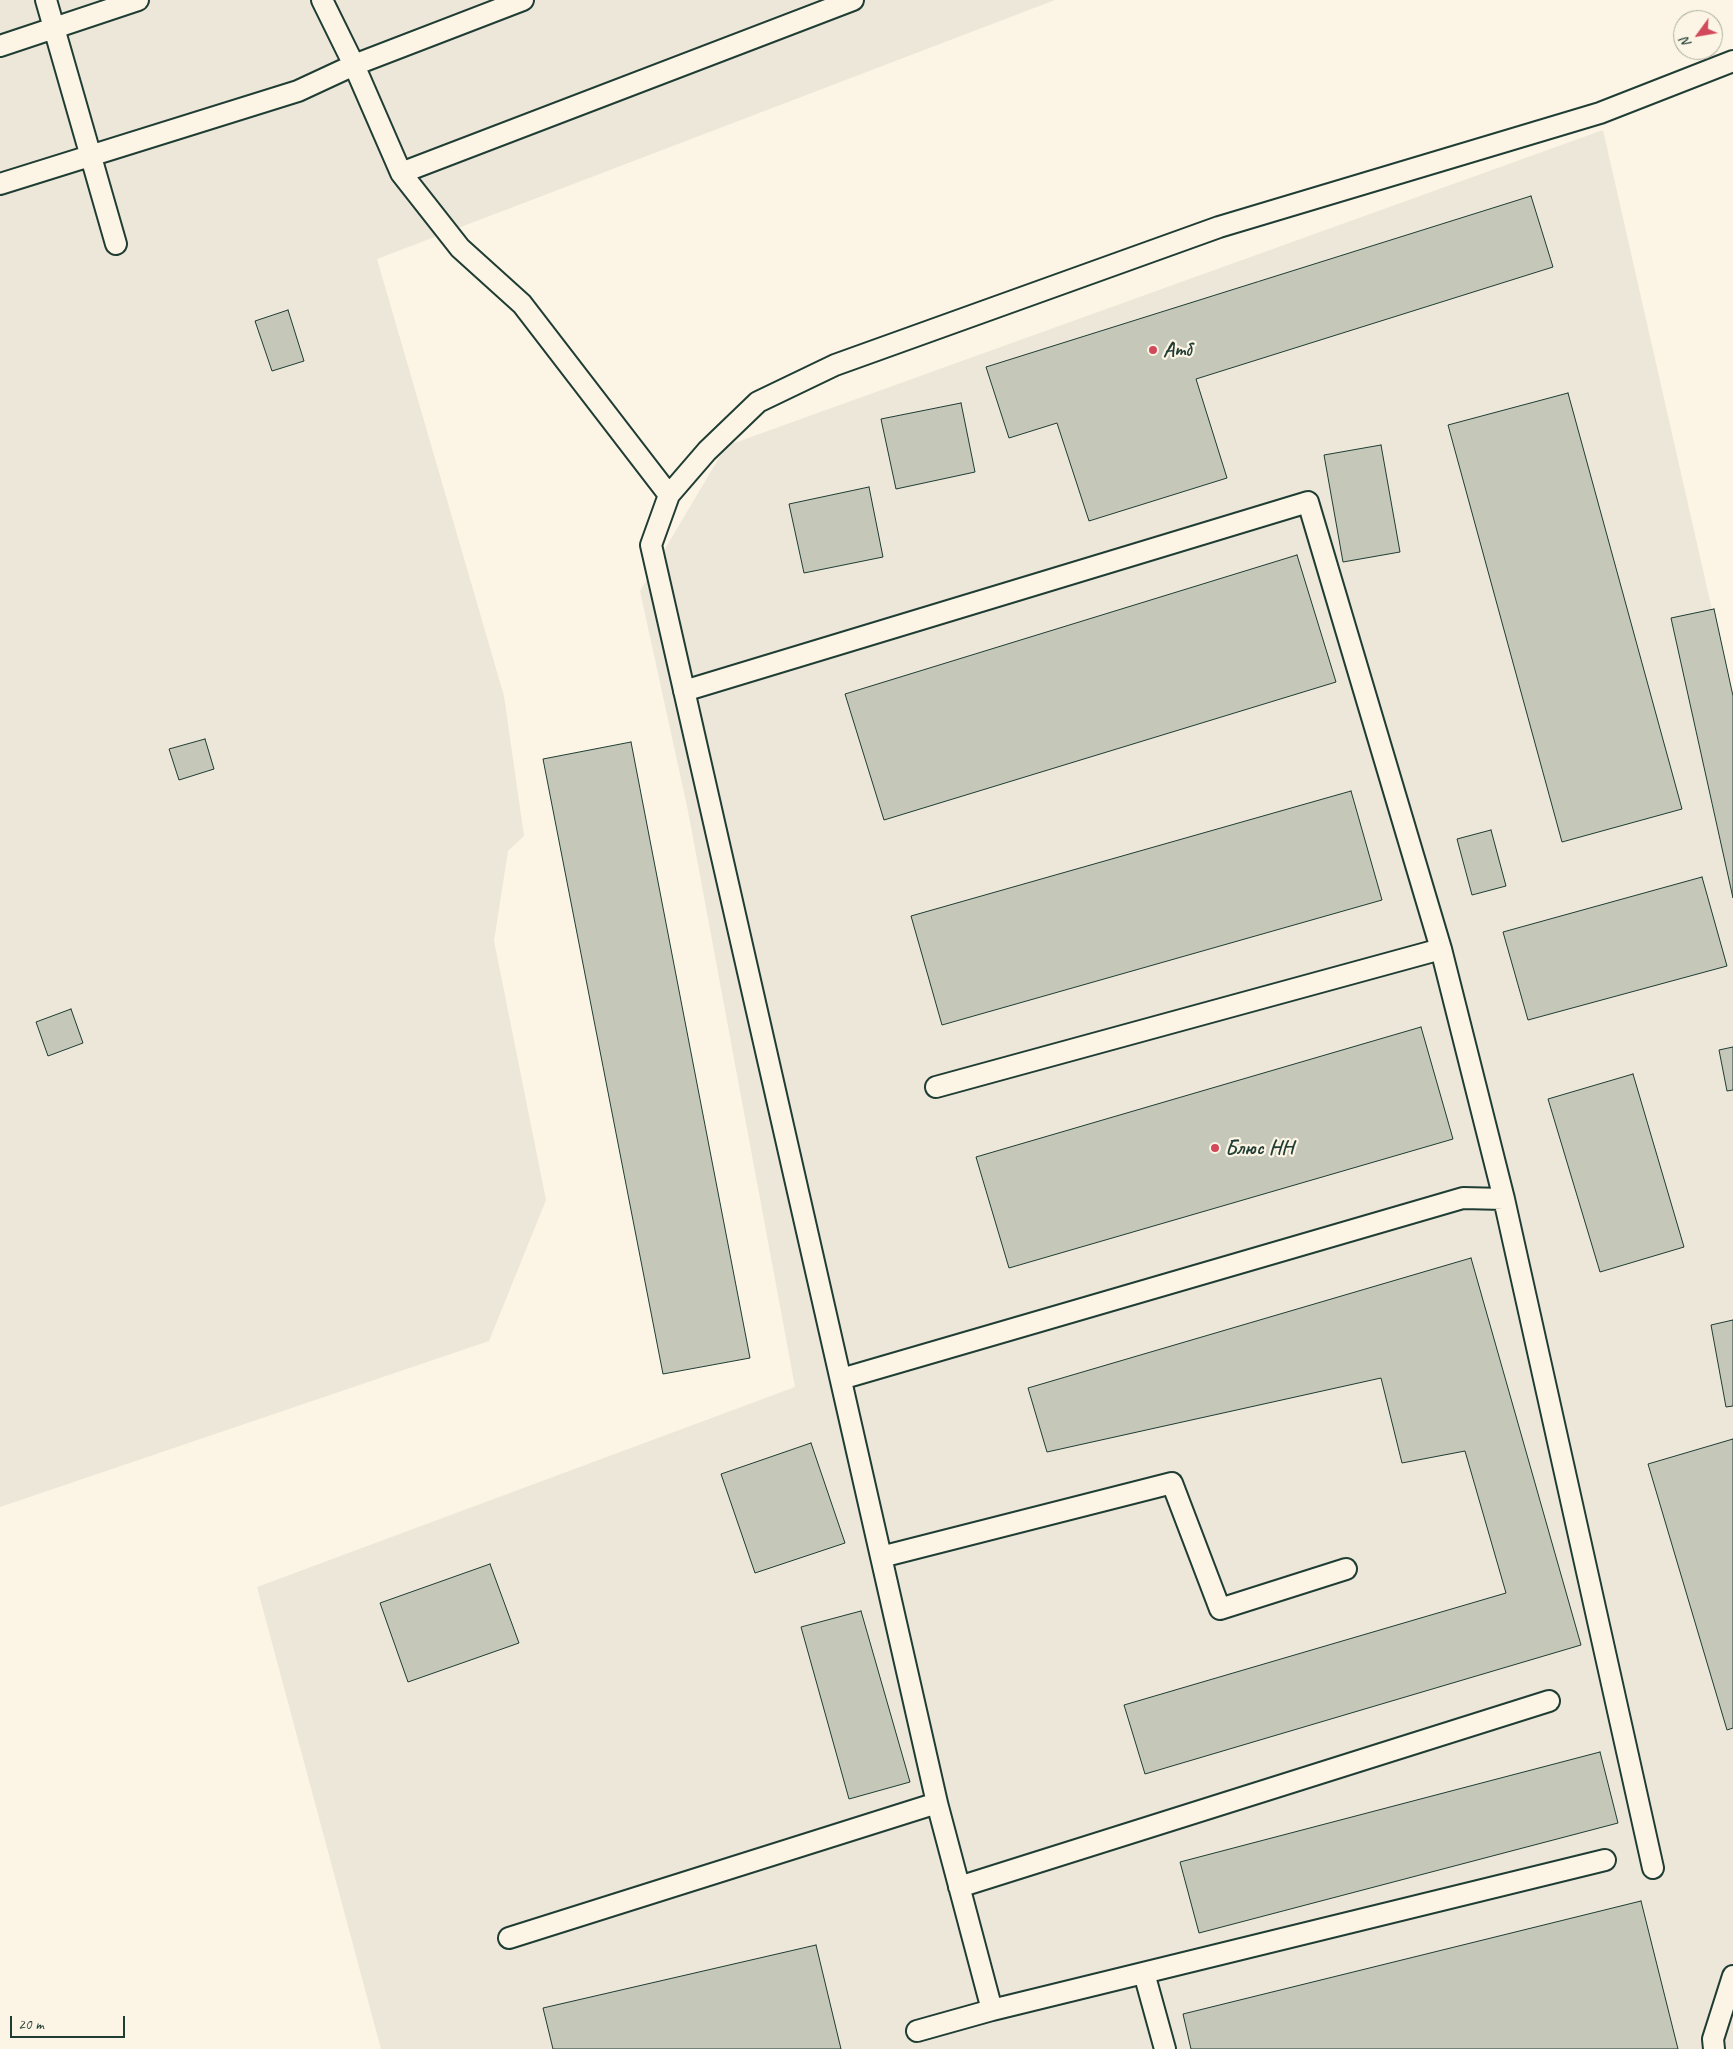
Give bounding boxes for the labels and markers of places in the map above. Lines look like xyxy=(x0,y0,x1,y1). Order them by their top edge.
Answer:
place label: Атб xyxy=(1163,337,1192,363)
marker: Атб xyxy=(1147,344,1159,356)
place label: Блюс НН xyxy=(1225,1135,1294,1161)
marker: Блюс НН xyxy=(1209,1142,1221,1154)

